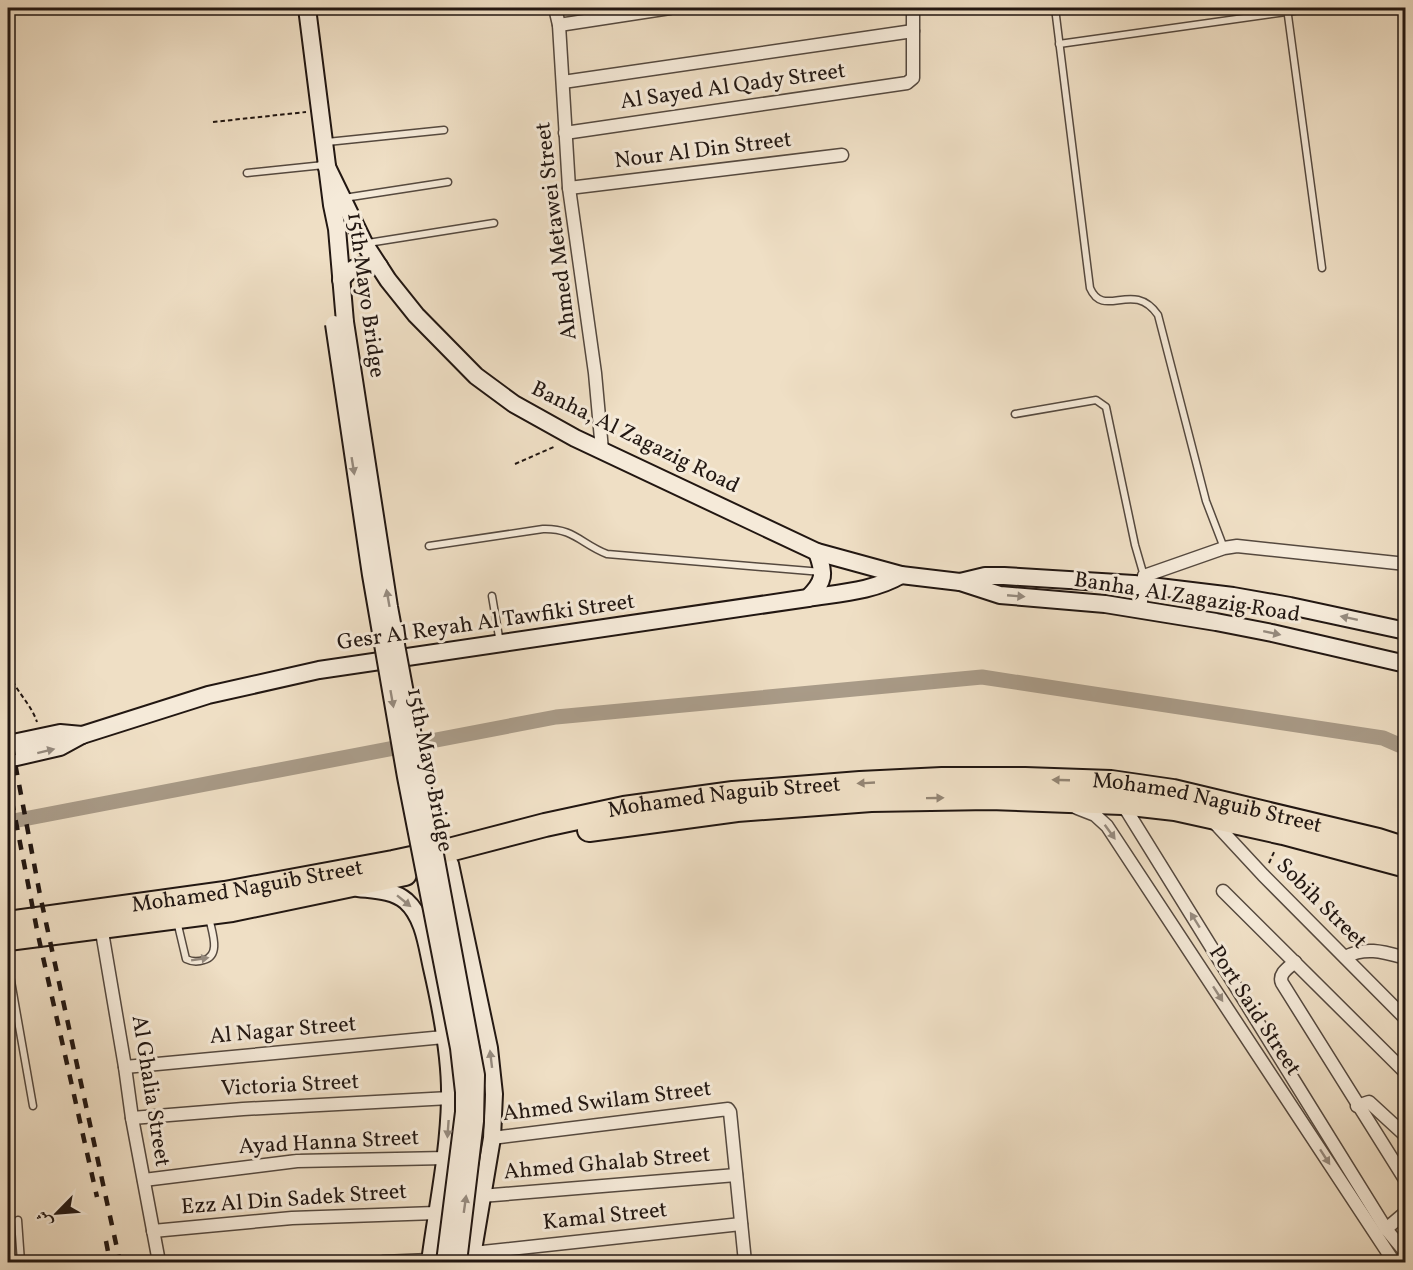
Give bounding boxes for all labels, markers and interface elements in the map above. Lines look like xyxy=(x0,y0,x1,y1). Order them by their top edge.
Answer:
street label: Al Sayed Al Qady Street xyxy=(618,56,848,118)
street label: Ahmed Metawei Street xyxy=(528,120,586,342)
street label: Nour Al Din Street xyxy=(613,125,794,177)
street label: 15th Mayo Bridge xyxy=(338,210,392,380)
street label: Banha, Al Zagazig Road xyxy=(526,374,744,502)
one-way arrow xyxy=(349,456,358,475)
street label: Banha, Al Zagazig Road xyxy=(1072,565,1302,631)
street label: Gesr Al Reyah Al Tawfiki Street xyxy=(335,587,637,659)
one-way arrow xyxy=(383,589,392,608)
one-way arrow xyxy=(1007,591,1026,601)
one-way arrow xyxy=(1339,612,1358,622)
one-way arrow xyxy=(1262,629,1281,638)
street label: 15th Mayo Bridge xyxy=(398,685,460,855)
one-way arrow xyxy=(388,690,397,709)
one-way arrow xyxy=(37,745,55,755)
street label: Mohamed Naguib Street xyxy=(1092,766,1325,842)
street label: Mohamed Naguib Street xyxy=(605,769,842,827)
one-way arrow xyxy=(1051,775,1070,785)
one-way arrow xyxy=(856,778,875,787)
one-way arrow xyxy=(926,794,945,803)
one-way arrow xyxy=(1104,823,1116,839)
street label: Mohamed Naguib Street xyxy=(130,852,366,921)
street label: Sobih Street xyxy=(1269,852,1374,957)
one-way arrow xyxy=(396,895,412,908)
one-way arrow xyxy=(1189,912,1200,928)
street label: Port Said Street xyxy=(1200,940,1308,1082)
one-way arrow xyxy=(191,954,210,963)
one-way arrow xyxy=(1212,986,1223,1003)
street label: Al Nagar Street xyxy=(208,1009,358,1053)
street label: Al Ghalia Street xyxy=(123,1013,177,1169)
one-way arrow xyxy=(486,1049,495,1068)
street label: Victoria Street xyxy=(220,1067,360,1105)
street label: Ahmed Swilam Street xyxy=(501,1074,713,1130)
one-way arrow xyxy=(443,1119,453,1138)
street label: Ayad Hanna Street xyxy=(238,1123,420,1163)
street label: Ahmed Ghalab Street xyxy=(502,1140,712,1188)
one-way arrow xyxy=(1319,1149,1330,1166)
street label: Ezz Al Din Sadek Street xyxy=(180,1177,408,1223)
north arrow xyxy=(27,1183,87,1243)
one-way arrow xyxy=(461,1195,470,1214)
street label: Kamal Street xyxy=(541,1195,669,1239)
text: ش xyxy=(32,1207,59,1230)

